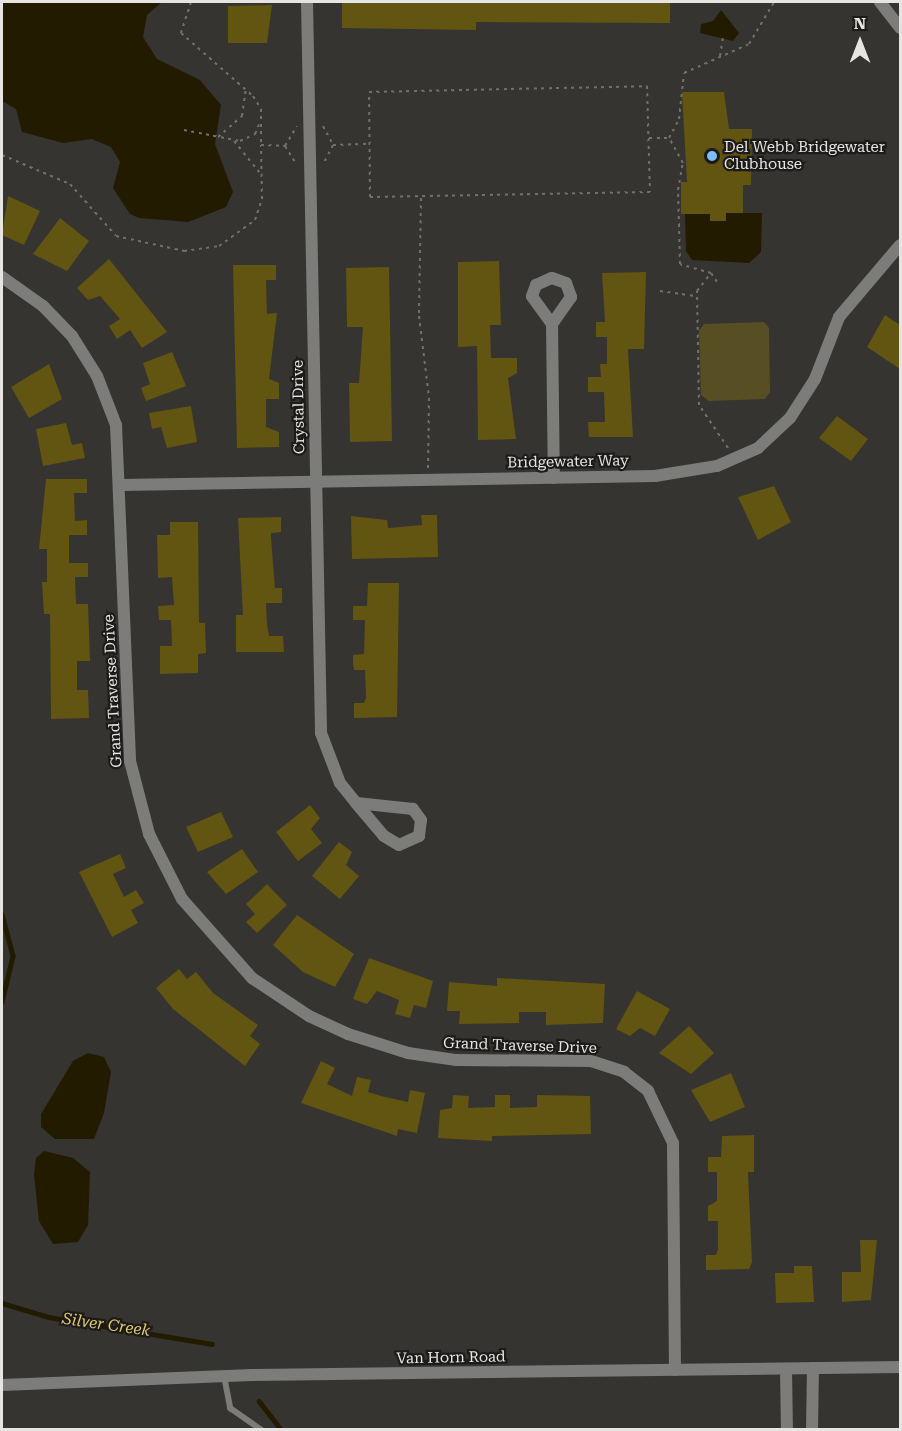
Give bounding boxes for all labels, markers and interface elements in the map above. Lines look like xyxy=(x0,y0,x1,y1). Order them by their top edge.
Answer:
north arrow xyxy=(830,12,890,72)
text: N xyxy=(854,14,866,33)
place label: Del Webb Bridgewater Clubhouse xyxy=(724,138,885,173)
marker: Del Webb Bridgewater Clubhouse xyxy=(705,149,719,163)
street label: Crystal Drive xyxy=(289,360,309,454)
street label: Bridgewater Way xyxy=(507,452,629,472)
street label: Grand Traverse Drive xyxy=(100,614,126,768)
street label: Grand Traverse Drive xyxy=(443,1034,597,1058)
water label: Silver Creek xyxy=(61,1309,151,1341)
street label: Van Horn Road xyxy=(396,1348,506,1368)

